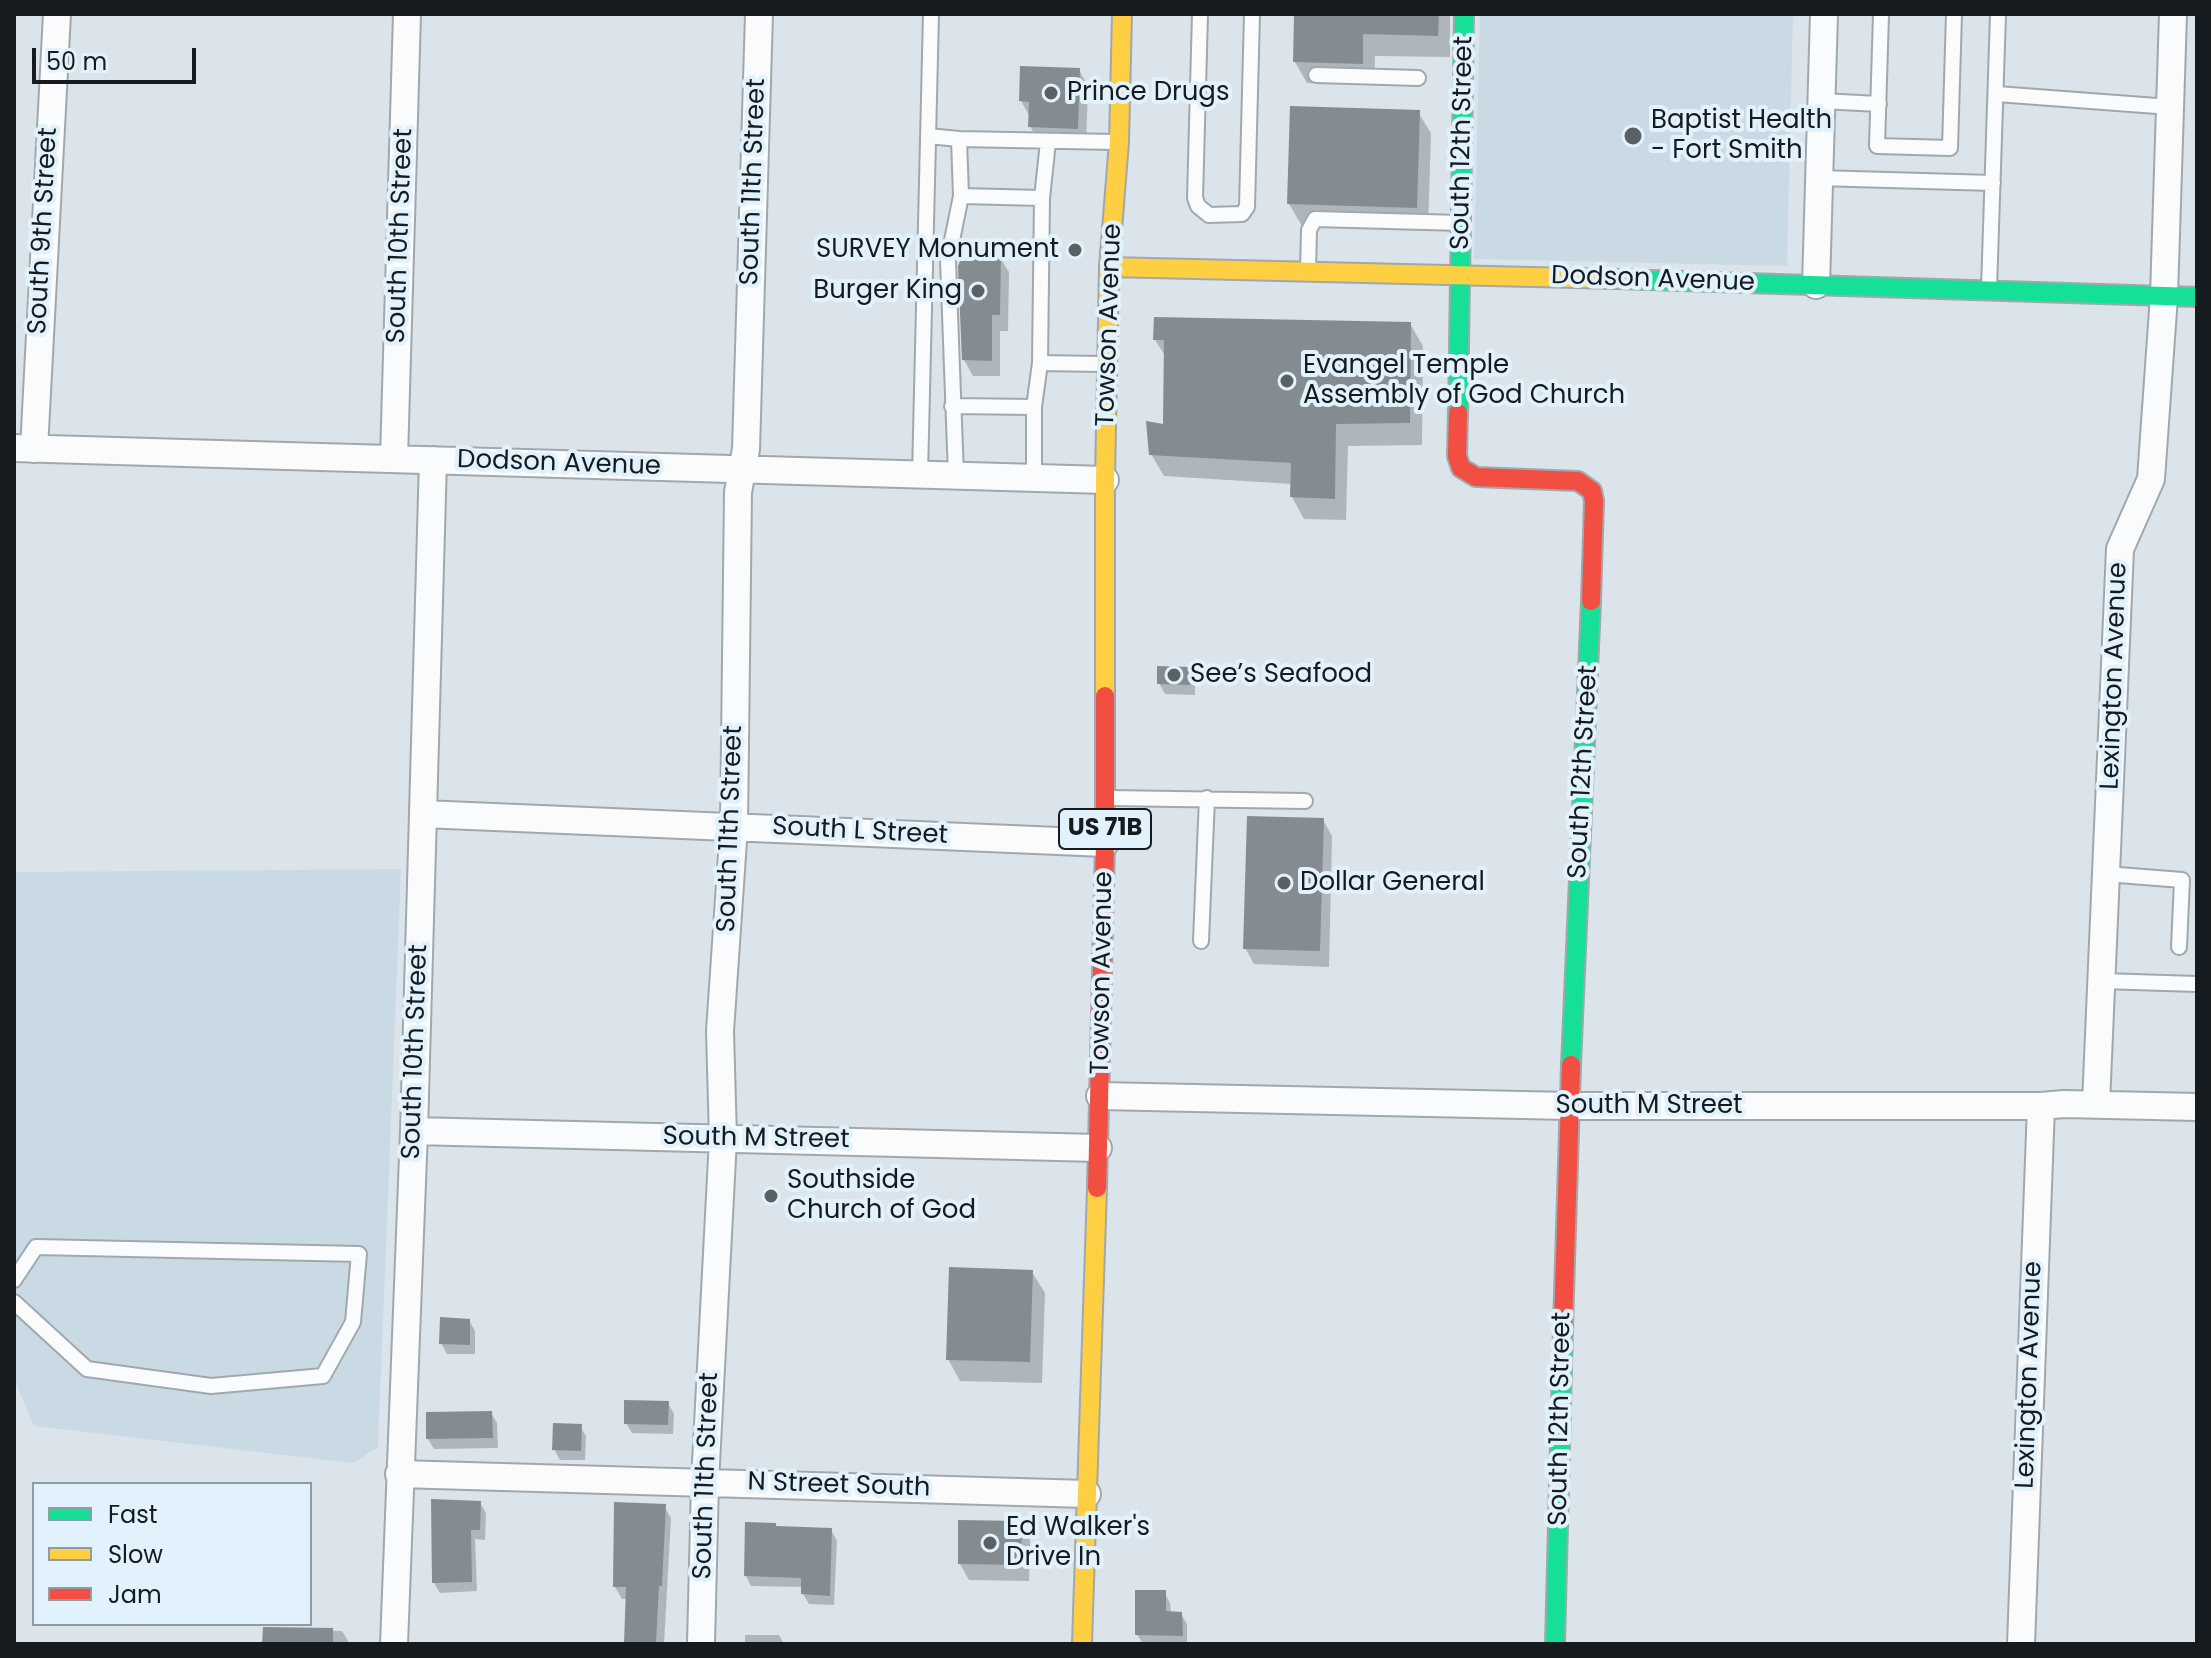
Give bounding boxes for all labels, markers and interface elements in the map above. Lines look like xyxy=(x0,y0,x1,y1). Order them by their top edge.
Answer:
scale bar xyxy=(36,32,200,82)
street label: South 12th Street xyxy=(1446,36,1480,250)
text: 50 m xyxy=(46,45,107,78)
place label: Prince Drugs xyxy=(1067,77,1229,109)
street label: South 11th Street xyxy=(735,78,773,286)
marker: Prince Drugs xyxy=(1042,84,1060,102)
place label: Baptist Health - Fort Smith xyxy=(1651,105,1832,166)
marker: Baptist Health - Fort Smith xyxy=(1622,125,1644,147)
street label: South 9th Street xyxy=(23,127,65,335)
street label: South 10th Street xyxy=(382,128,420,344)
street label: Towson Avenue xyxy=(1091,223,1129,427)
place label: SURVEY Monument xyxy=(816,234,1059,266)
marker: SURVEY Monument xyxy=(1066,241,1084,259)
street label: Dodson Avenue xyxy=(1551,261,1755,299)
place label: Burger King xyxy=(813,275,962,307)
marker: Burger King xyxy=(969,282,987,300)
place label: Evangel Temple Assembly of God Church xyxy=(1303,350,1625,412)
marker: Evangel Temple Assembly of God Church xyxy=(1278,372,1296,390)
street label: Dodson Avenue xyxy=(457,445,661,483)
street label: Lexington Avenue xyxy=(2095,562,2135,790)
place label: See’s Seafood xyxy=(1190,659,1372,691)
street label: South 12th Street xyxy=(1563,664,1605,880)
marker: See’s Seafood xyxy=(1165,666,1183,684)
street label: South 11th Street xyxy=(712,725,750,933)
road number: US 71B xyxy=(1059,809,1151,849)
street label: South L Street xyxy=(771,812,949,852)
place label: Dollar General xyxy=(1300,867,1485,899)
street label: Towson Avenue xyxy=(1086,871,1120,1075)
marker: Dollar General xyxy=(1275,874,1293,892)
street label: South 10th Street xyxy=(397,944,435,1160)
street label: South M Street xyxy=(1555,1090,1743,1122)
street label: South M Street xyxy=(662,1122,850,1156)
place label: Southside Church of God xyxy=(787,1165,976,1226)
marker: Southside Church of God xyxy=(762,1187,780,1205)
street label: Lexington Avenue xyxy=(2010,1261,2050,1489)
street label: South 12th Street xyxy=(1544,1312,1578,1526)
street label: South 11th Street xyxy=(688,1372,726,1580)
street label: N Street South xyxy=(747,1467,931,1505)
legend xyxy=(32,1482,312,1626)
text: Fast xyxy=(108,1498,158,1531)
place label: Ed Walker's Drive In xyxy=(1006,1512,1150,1574)
marker: Ed Walker's Drive In xyxy=(981,1534,999,1552)
text: Slow xyxy=(108,1538,163,1571)
text: Jam xyxy=(108,1578,162,1611)

